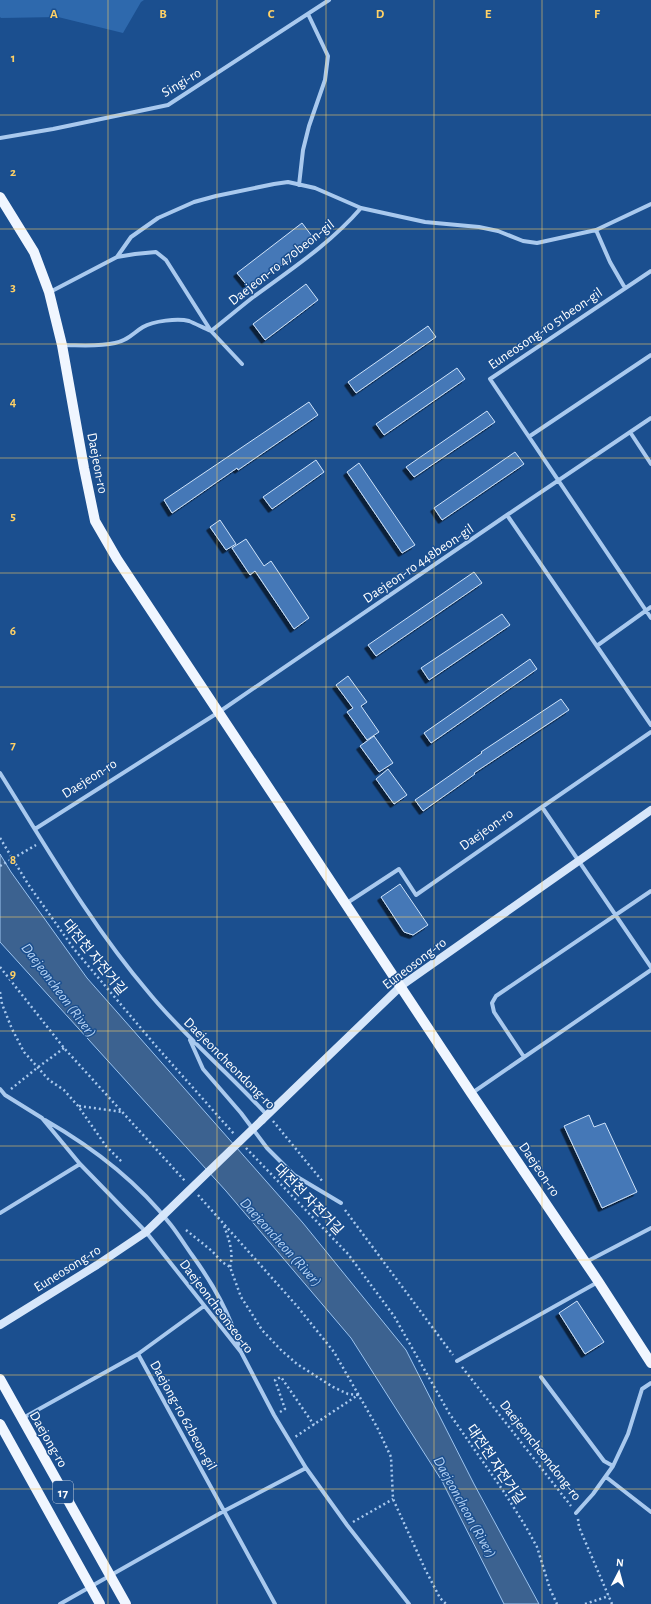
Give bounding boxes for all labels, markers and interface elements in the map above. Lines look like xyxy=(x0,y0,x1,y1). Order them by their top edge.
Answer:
text: A xyxy=(50,8,58,21)
text: B xyxy=(159,8,167,21)
text: C xyxy=(268,8,275,21)
text: D xyxy=(376,8,385,21)
text: E xyxy=(485,8,492,21)
text: F xyxy=(594,8,601,21)
text: 1 xyxy=(11,52,15,65)
street label: Singi-ro xyxy=(159,66,204,100)
text: 2 xyxy=(10,166,16,179)
street label: Daejeon-ro 470beon-gil xyxy=(226,217,337,308)
text: 3 xyxy=(10,281,16,294)
street label: Euneosong-ro 51beon-gil xyxy=(486,285,605,372)
text: 4 xyxy=(10,396,17,409)
street label: Daejeon-ro xyxy=(84,432,110,495)
text: 5 xyxy=(10,510,16,523)
street label: Daejeon-ro 448beon-gil xyxy=(361,522,476,606)
text: 6 xyxy=(10,625,16,638)
text: 7 xyxy=(10,739,16,752)
street label: Daejeon-ro xyxy=(60,756,120,801)
street label: Daejeon-ro xyxy=(457,806,516,853)
text: 8 xyxy=(10,854,16,867)
street label: 대전천 자전거길 xyxy=(60,916,130,998)
street label: Euneosong-ro xyxy=(380,935,449,992)
water label: Daejeoncheon (River) xyxy=(18,940,99,1040)
text: 9 xyxy=(10,968,16,981)
street label: Daejeoncheondong-ro xyxy=(181,1015,278,1112)
street label: Daejeon-ro xyxy=(516,1140,562,1199)
street label: 대전천 자전거길 xyxy=(271,1160,347,1238)
water label: Daejeoncheon (River) xyxy=(237,1195,324,1290)
street label: Euneosong-ro xyxy=(32,1243,103,1295)
street label: Daejeoncheonseo-ro xyxy=(177,1257,256,1356)
street label: Daejong-ro 62beon-gil xyxy=(147,1358,219,1473)
street label: Daejeoncheondong-ro xyxy=(497,1398,584,1503)
street label: Daejong-ro xyxy=(27,1409,70,1470)
street label: 대전천 자전거길 xyxy=(464,1421,528,1507)
water label: Daejeoncheon (River) xyxy=(430,1454,499,1561)
road number: 17 xyxy=(53,1481,73,1503)
north arrow xyxy=(599,1552,639,1592)
text: N xyxy=(616,1557,624,1568)

